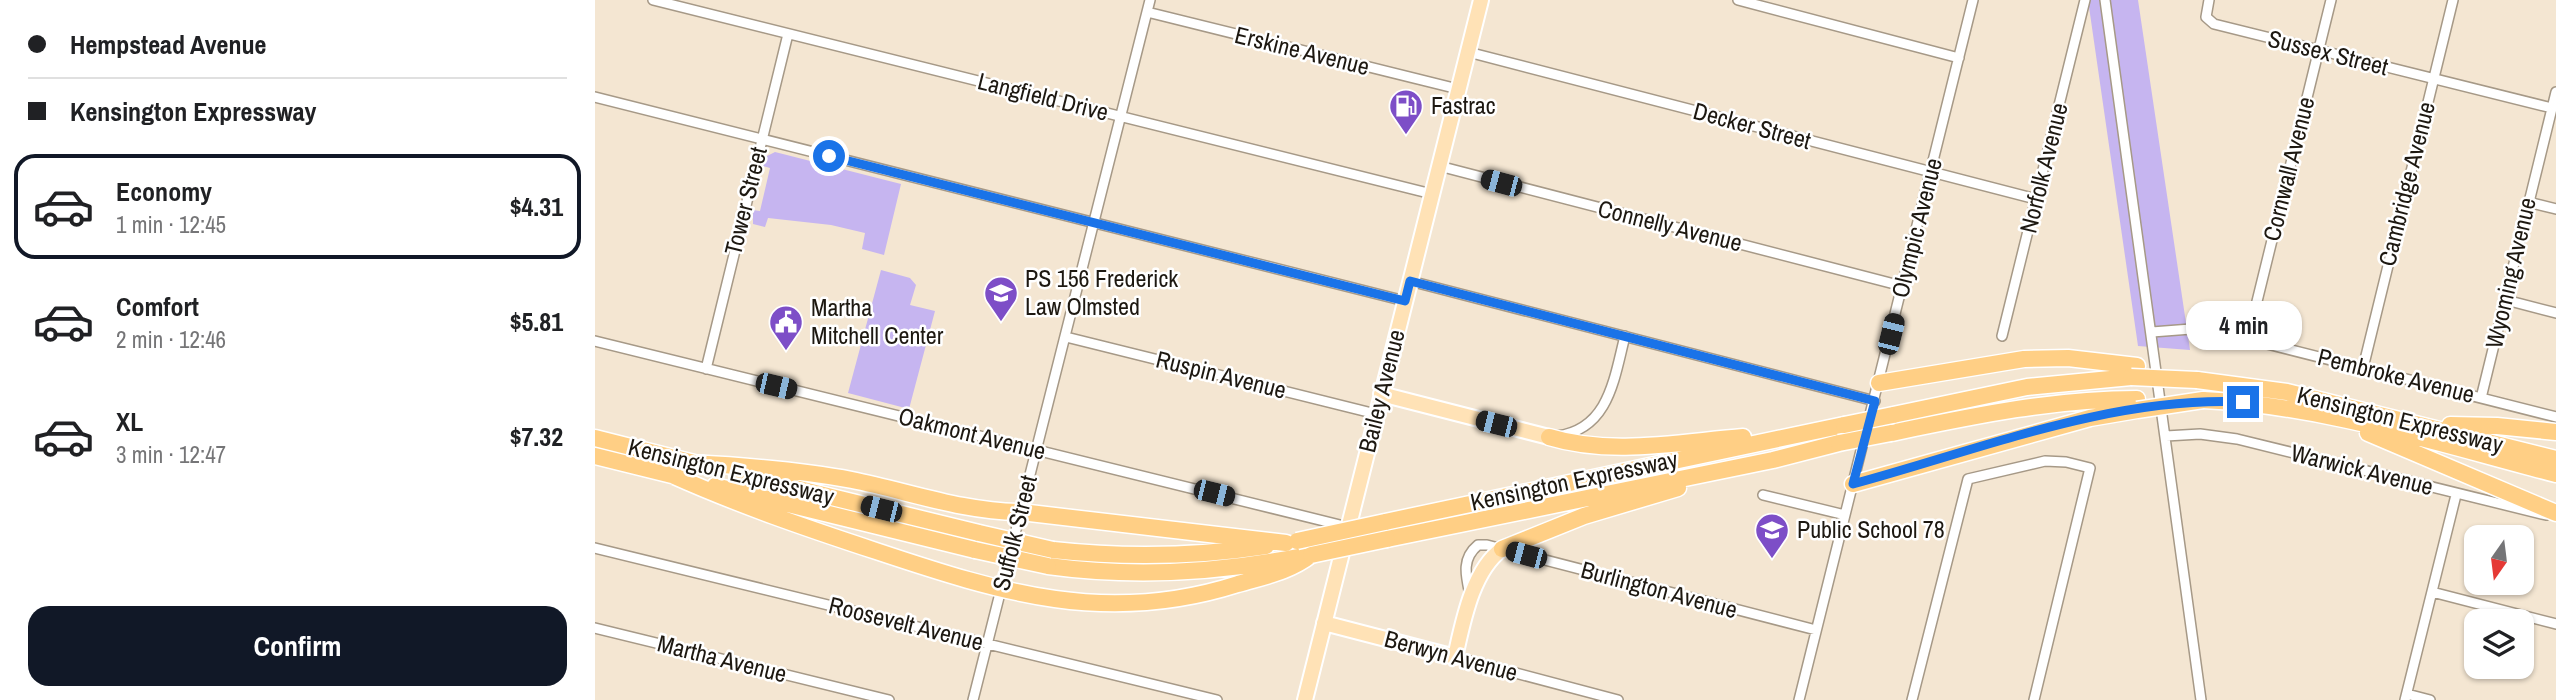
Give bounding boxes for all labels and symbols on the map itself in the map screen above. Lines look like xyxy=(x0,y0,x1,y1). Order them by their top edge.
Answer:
street label: Erskine Avenue xyxy=(1232,18,1373,82)
street label: Sussex Street xyxy=(2265,22,2392,83)
street label: Langfield Drive xyxy=(975,64,1112,128)
fuel station icon: Fastrac xyxy=(1387,87,1425,136)
place label: Fastrac xyxy=(1431,89,1496,121)
street label: Cornwall Avenue xyxy=(2255,93,2321,244)
street label: Decker Street xyxy=(1690,94,1815,156)
street label: Cambridge Avenue xyxy=(2370,98,2442,269)
street label: Norfolk Avenue xyxy=(2011,99,2075,236)
route start xyxy=(813,140,845,172)
street label: Tower Street xyxy=(716,143,774,258)
street label: Olympic Avenue xyxy=(1883,155,1949,301)
car xyxy=(1478,167,1525,199)
street label: Connelly Avenue xyxy=(1595,192,1746,258)
street label: Wyoming Avenue xyxy=(2477,194,2543,351)
place label: PS 156 Frederick Law Olmsted xyxy=(1025,262,1178,322)
school or university icon: PS 156 Frederick Law Olmsted xyxy=(982,274,1020,323)
place label: Martha Mitchell Center xyxy=(811,291,944,351)
callout: 4 min xyxy=(2185,300,2301,350)
public building icon: Martha Mitchell Center xyxy=(767,303,805,352)
car xyxy=(1876,311,1907,357)
street label: Bailey Avenue xyxy=(1350,326,1412,456)
street label: Pembroke Avenue xyxy=(2315,340,2478,410)
street label: Ruspin Avenue xyxy=(1153,342,1290,406)
car xyxy=(754,371,799,401)
street label: Kensington Expressway xyxy=(2294,378,2507,460)
route end xyxy=(2227,386,2259,418)
street label: Oakmont Avenue xyxy=(895,399,1049,467)
car xyxy=(1474,409,1519,439)
street label: Kensington Expressway xyxy=(625,430,838,512)
street label: Warwick Avenue xyxy=(2288,436,2437,502)
street label: Kensington Expressway xyxy=(1467,442,1681,518)
street label: Suffolk Street xyxy=(984,471,1044,594)
car xyxy=(1192,478,1237,508)
car xyxy=(859,494,904,524)
school or university icon: Public School 78 xyxy=(1753,511,1791,560)
place label: Public School 78 xyxy=(1797,513,1945,545)
north arrow xyxy=(2464,525,2534,595)
car xyxy=(1503,539,1550,571)
street label: Burlington Avenue xyxy=(1578,553,1741,625)
street label: Roosevelt Avenue xyxy=(826,588,987,658)
street label: Berwyn Avenue xyxy=(1381,622,1521,688)
street label: Martha Avenue xyxy=(654,627,790,690)

